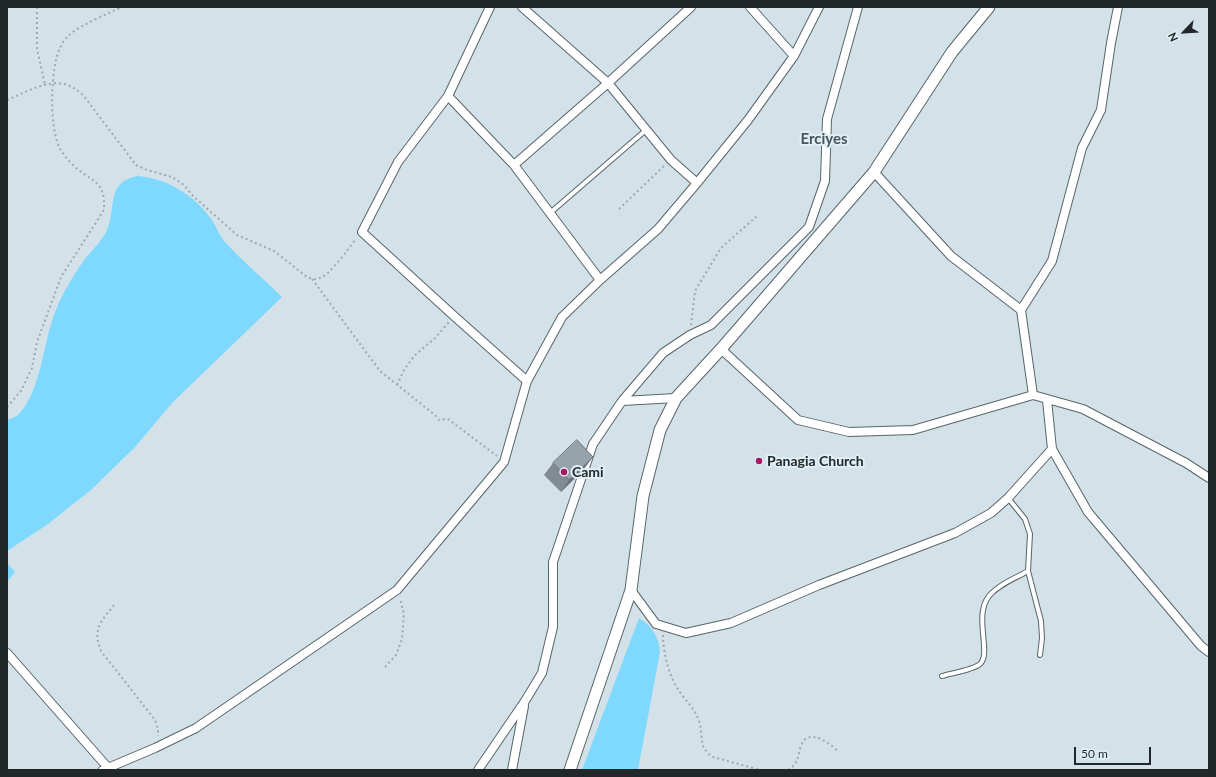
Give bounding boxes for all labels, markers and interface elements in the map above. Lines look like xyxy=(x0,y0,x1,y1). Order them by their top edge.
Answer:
north arrow xyxy=(1164,12,1204,52)
text: N xyxy=(1165,31,1180,44)
district label: Erciyes xyxy=(800,130,848,148)
place label: Panagia Church xyxy=(767,453,864,469)
marker: Panagia Church xyxy=(754,456,764,466)
place label: Cami xyxy=(572,464,604,480)
marker: Cami xyxy=(559,467,569,477)
scale bar xyxy=(1076,739,1153,765)
text: 50 m xyxy=(1081,746,1108,761)

